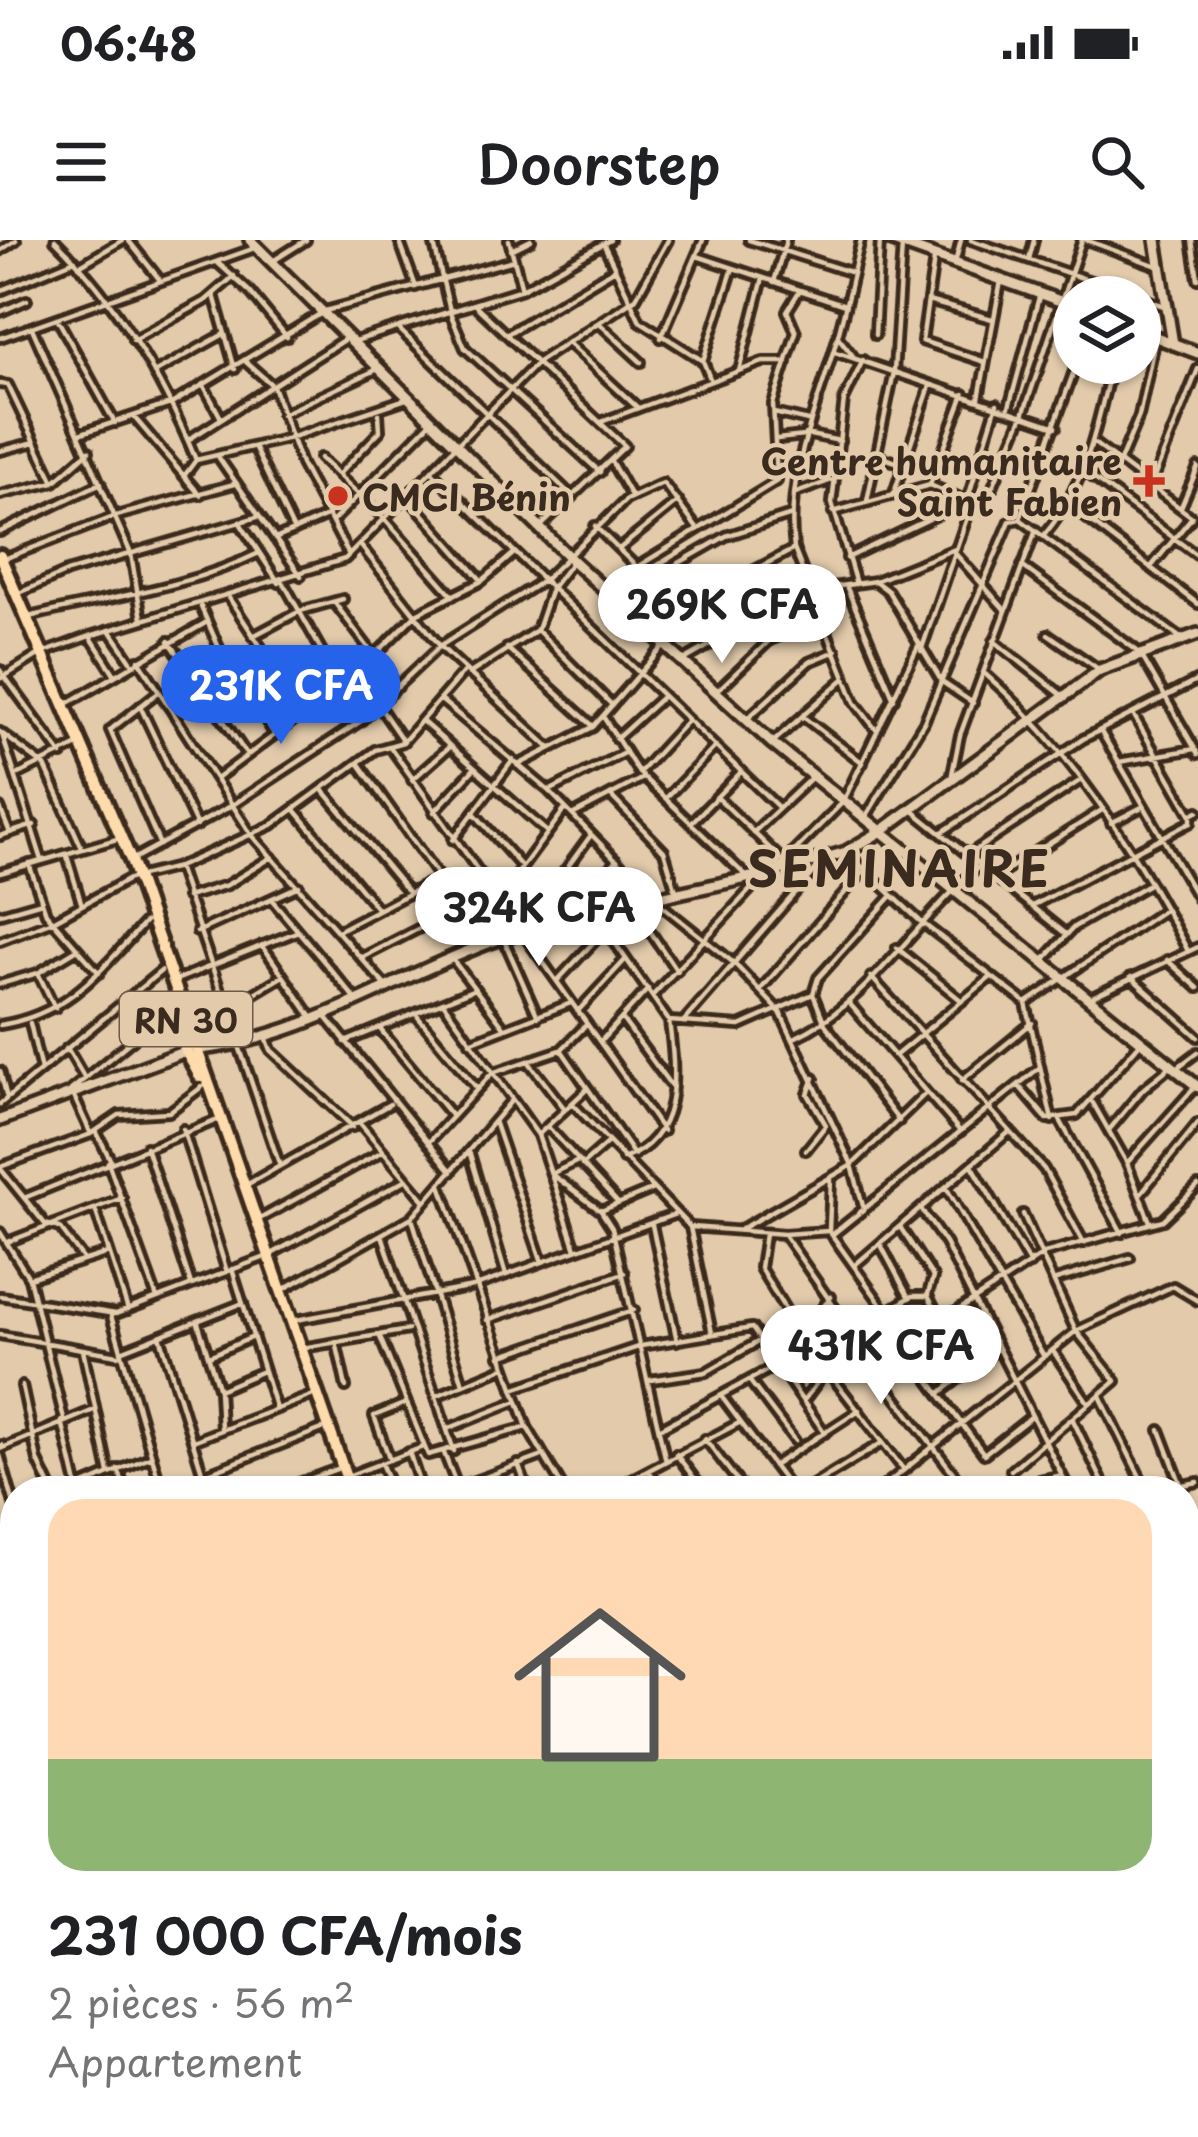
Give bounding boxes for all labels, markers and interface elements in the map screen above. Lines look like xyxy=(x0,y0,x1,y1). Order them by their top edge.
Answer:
text: 06:48 xyxy=(60,8,197,76)
text: Doorstep xyxy=(477,122,721,203)
icon: menu xyxy=(48,129,114,195)
icon: search xyxy=(1084,129,1150,195)
map controls xyxy=(1053,276,1161,384)
button: layers xyxy=(1053,276,1161,384)
place label: Centre humanitaire Saint Fabien xyxy=(761,433,1122,528)
marker: Centre humanitaire Saint Fabien xyxy=(1133,465,1165,497)
place label: CMCI Bénin xyxy=(362,469,571,523)
marker: CMCI Bénin xyxy=(325,483,351,509)
pin: 269K CFA xyxy=(598,564,846,666)
text: 269K CFA xyxy=(625,573,819,632)
pin: 231K CFA xyxy=(157,645,405,747)
text: 231K CFA xyxy=(188,654,374,713)
district label: SEMINAIRE xyxy=(748,831,1052,903)
pin: 324K CFA xyxy=(415,867,663,969)
text: 324K CFA xyxy=(442,876,636,935)
road number: RN 30 xyxy=(120,992,252,1046)
pin: 431K CFA xyxy=(757,1305,1005,1407)
text: 431K CFA xyxy=(787,1314,975,1373)
icon: home xyxy=(492,1577,708,1793)
text: 231 000 CFA/mois xyxy=(48,1895,523,1972)
text: 2 pièces · 56 m² xyxy=(48,1972,354,2031)
text: Appartement xyxy=(48,2031,302,2090)

